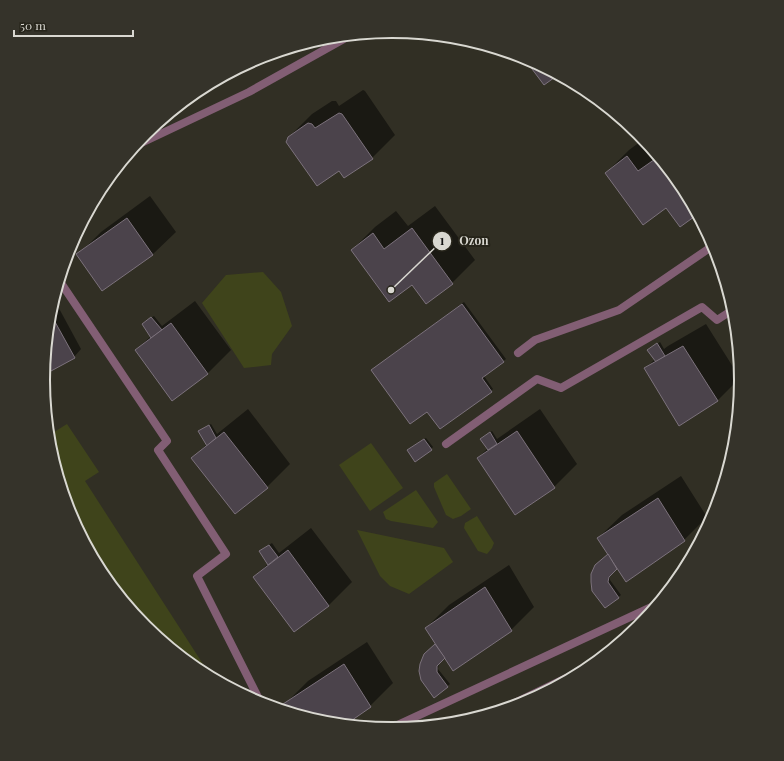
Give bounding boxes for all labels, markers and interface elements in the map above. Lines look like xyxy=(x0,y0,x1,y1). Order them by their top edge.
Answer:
scale bar xyxy=(14,12,133,38)
text: 50 m xyxy=(20,17,46,33)
callout: Ozon xyxy=(432,229,497,253)
text: 1 xyxy=(440,232,445,248)
text: Ozon xyxy=(459,232,489,248)

